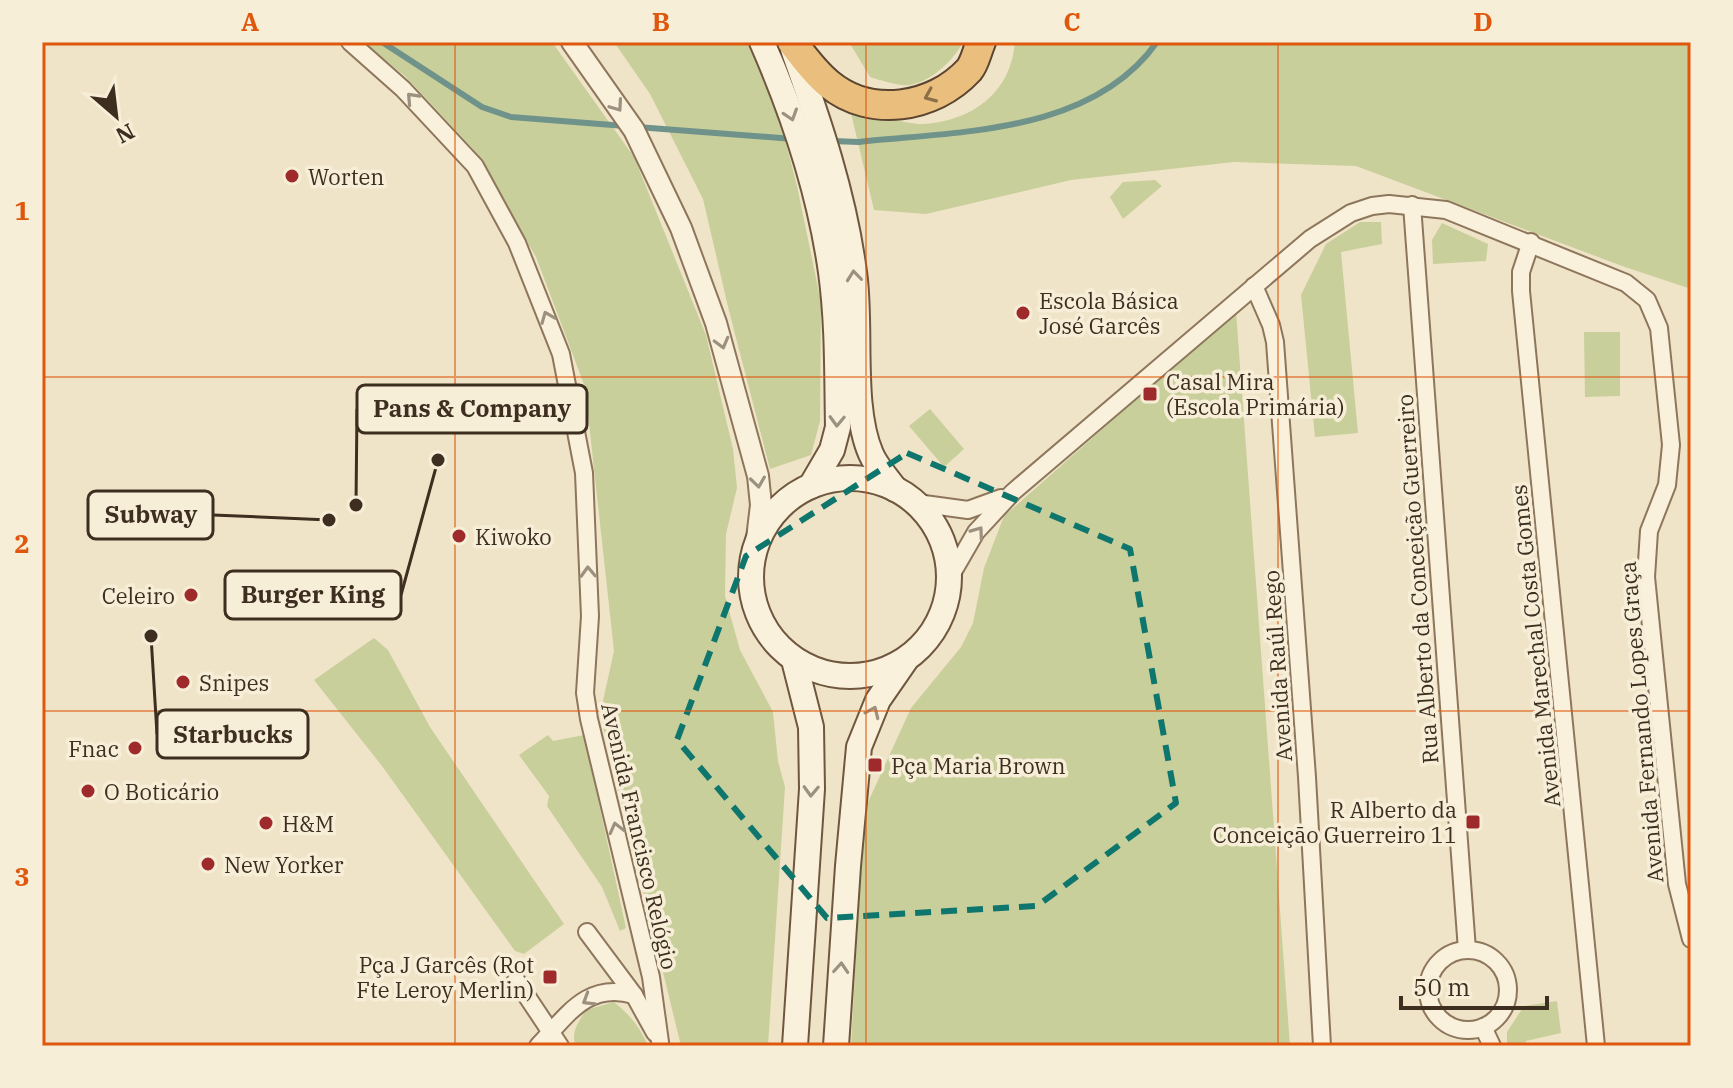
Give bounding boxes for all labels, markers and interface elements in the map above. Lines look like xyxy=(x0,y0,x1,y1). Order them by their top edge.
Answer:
text: A xyxy=(241,4,259,38)
text: B xyxy=(652,4,670,38)
text: C xyxy=(1063,4,1081,38)
text: D xyxy=(1473,4,1493,38)
north arrow xyxy=(76,76,156,156)
one-way arrow xyxy=(923,86,938,102)
one-way arrow xyxy=(407,93,421,108)
one-way arrow xyxy=(607,97,622,111)
one-way arrow xyxy=(781,107,797,121)
text: N xyxy=(111,117,140,151)
place label: Worten xyxy=(308,162,384,191)
marker: Worten xyxy=(283,167,301,185)
text: 1 xyxy=(14,193,30,227)
one-way arrow xyxy=(846,270,863,283)
place label: Escola Básica José Garcês xyxy=(1039,286,1179,340)
marker: Escola Básica José Garcês xyxy=(1014,304,1032,322)
one-way arrow xyxy=(540,311,556,325)
one-way arrow xyxy=(712,335,729,349)
place label: Casal Mira (Escola Primária) xyxy=(1166,367,1344,421)
callout: Pans & Company xyxy=(357,385,587,433)
marker: Casal Mira (Escola Primária) xyxy=(1141,385,1159,403)
text: Pans & Company xyxy=(373,392,571,424)
street label: Rua Alberto da Conceição Guerreiro xyxy=(1390,393,1444,765)
one-way arrow xyxy=(828,415,845,428)
one-way arrow xyxy=(749,475,766,489)
street label: Avenida Marechal Costa Gomes xyxy=(1504,483,1566,809)
callout: Subway xyxy=(88,491,213,539)
text: Subway xyxy=(105,498,198,530)
place label: Kiwoko xyxy=(475,522,552,551)
text: 2 xyxy=(14,526,30,560)
one-way arrow xyxy=(968,526,982,541)
marker: Kiwoko xyxy=(450,527,468,545)
street label: Avenida Fernando Lopes Graça xyxy=(1612,560,1670,884)
one-way arrow xyxy=(580,565,597,578)
street label: Avenida Raúl Rego xyxy=(1256,569,1298,763)
callout: Burger King xyxy=(225,571,401,619)
text: Burger King xyxy=(241,578,385,610)
place label: Celeiro xyxy=(102,581,175,610)
marker: Celeiro xyxy=(182,586,200,604)
place label: Snipes xyxy=(199,668,269,697)
marker: Snipes xyxy=(174,673,192,691)
street label: Avenida Francisco Relógio xyxy=(595,700,685,972)
one-way arrow xyxy=(864,706,880,720)
callout: Starbucks xyxy=(157,710,308,758)
text: Starbucks xyxy=(173,718,293,750)
place label: Fnac xyxy=(68,734,119,763)
marker: Fnac xyxy=(126,739,144,757)
place label: Pça Maria Brown xyxy=(891,751,1066,780)
marker: Pça Maria Brown xyxy=(866,756,884,774)
place label: O Boticário xyxy=(104,777,219,806)
marker: O Boticário xyxy=(79,782,97,800)
one-way arrow xyxy=(803,785,820,798)
place label: R Alberto da Conceição Guerreiro 11 xyxy=(1213,795,1457,849)
place label: H&M xyxy=(282,809,334,838)
marker: R Alberto da Conceição Guerreiro 11 xyxy=(1464,813,1482,831)
marker: H&M xyxy=(257,814,275,832)
one-way arrow xyxy=(608,822,625,836)
place label: New Yorker xyxy=(224,850,344,879)
marker: New Yorker xyxy=(199,855,217,873)
text: 3 xyxy=(14,859,30,893)
place label: Pça J Garcês (Rot Fte Leroy Merlin) xyxy=(356,950,534,1004)
scale bar xyxy=(1401,960,1547,1010)
one-way arrow xyxy=(832,961,849,974)
marker: Pça J Garcês (Rot Fte Leroy Merlin) xyxy=(541,968,559,986)
text: 50 m xyxy=(1413,971,1470,1003)
one-way arrow xyxy=(582,990,596,1005)

